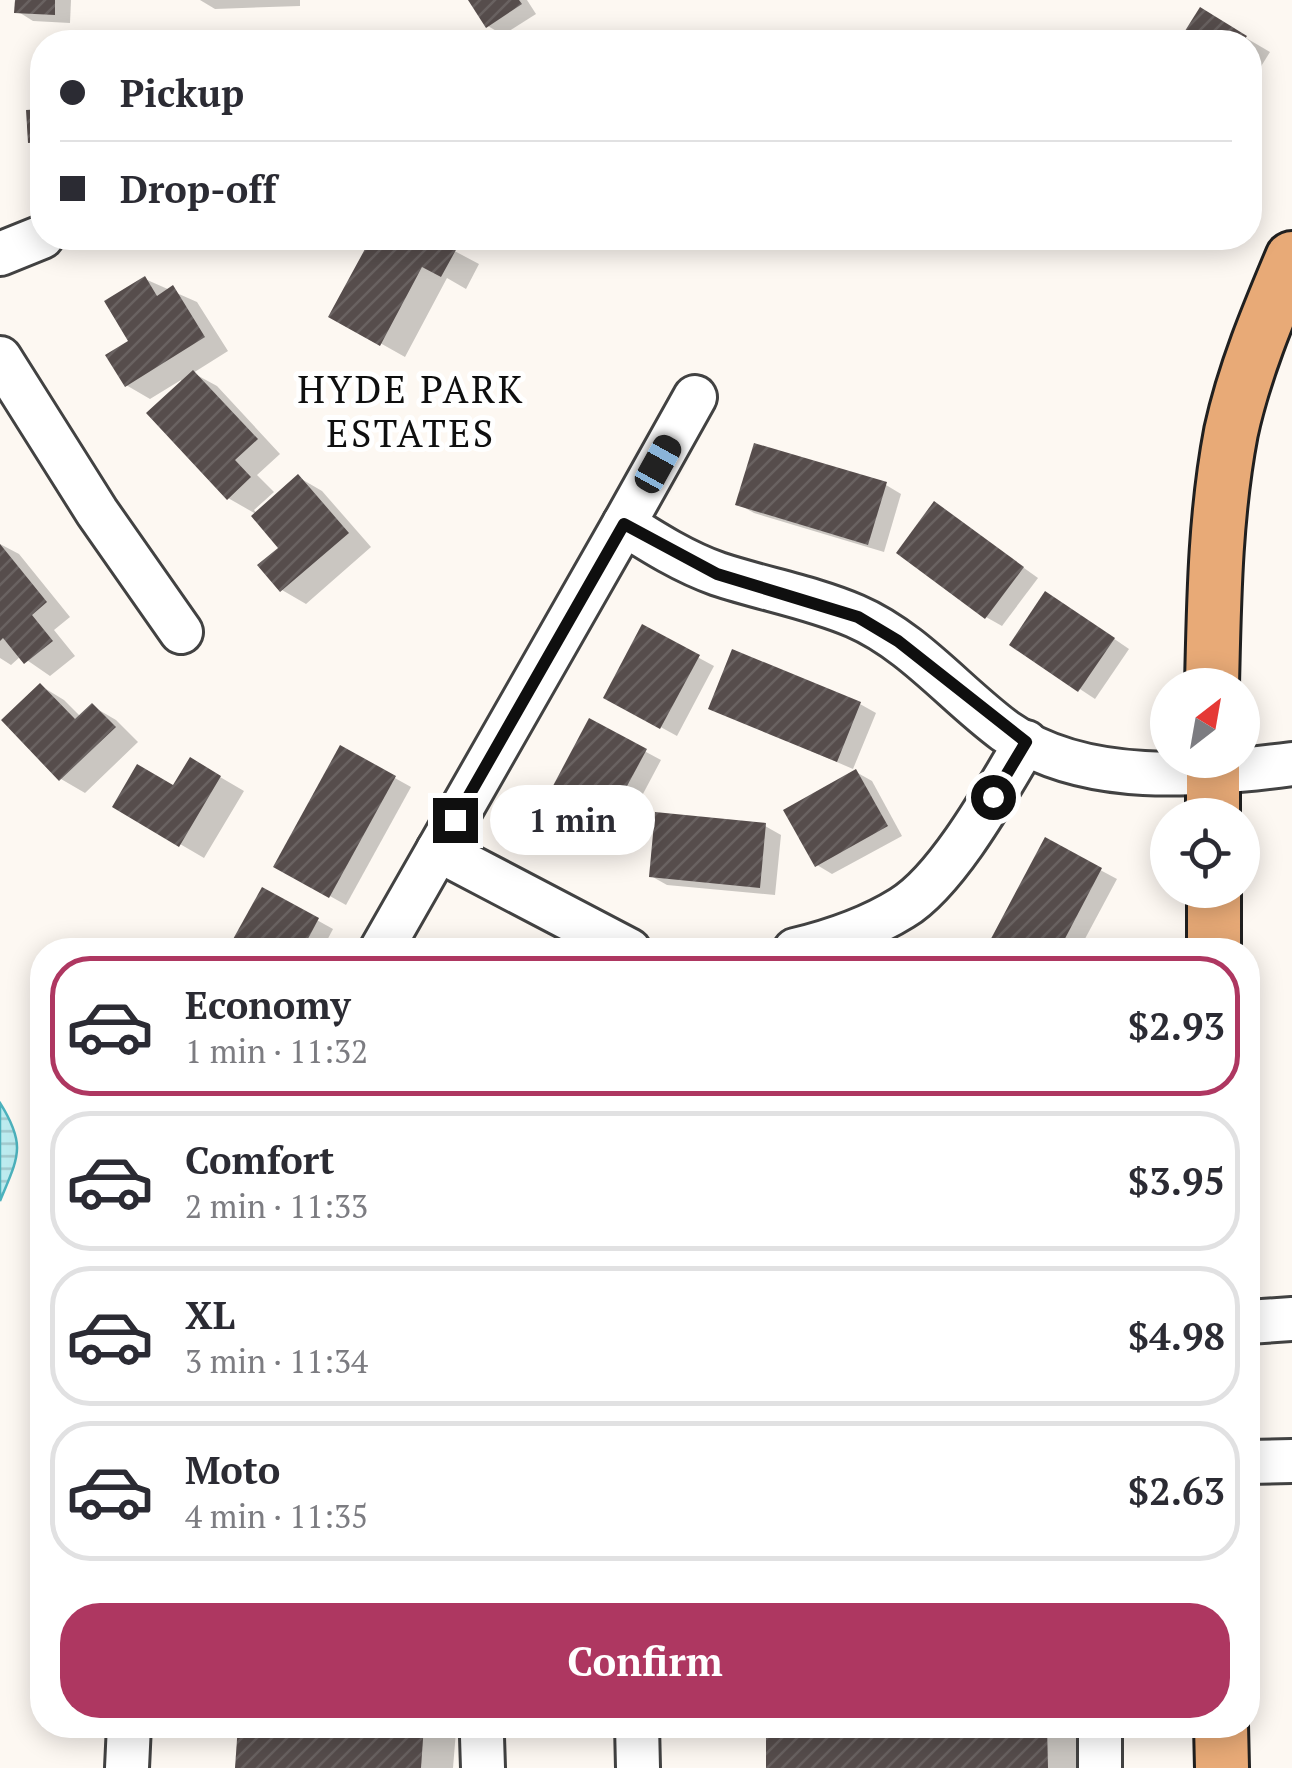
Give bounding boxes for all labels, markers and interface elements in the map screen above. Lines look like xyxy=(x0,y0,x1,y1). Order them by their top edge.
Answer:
text: Pickup xyxy=(120,68,244,118)
text: Drop-off xyxy=(120,164,277,214)
district label: HYDE PARK ESTATES xyxy=(297,364,525,458)
car xyxy=(630,430,686,498)
north arrow xyxy=(1150,668,1260,778)
map controls xyxy=(1150,668,1260,908)
route start xyxy=(971,775,1016,820)
callout: 1 min xyxy=(490,785,655,855)
route end xyxy=(433,798,478,843)
button: locate xyxy=(1150,798,1260,908)
text: 1 min xyxy=(529,799,616,841)
text: Economy xyxy=(185,980,351,1030)
icon: car xyxy=(65,981,155,1071)
text: $2.93 xyxy=(1128,1001,1225,1051)
text: 1 min · 11:32 xyxy=(185,1030,368,1072)
text: Comfort xyxy=(185,1135,334,1185)
icon: car xyxy=(65,1136,155,1226)
text: $3.95 xyxy=(1128,1156,1225,1206)
text: 2 min · 11:33 xyxy=(185,1185,368,1227)
text: XL xyxy=(185,1290,235,1340)
icon: car xyxy=(65,1291,155,1381)
text: $4.98 xyxy=(1128,1311,1225,1361)
text: 3 min · 11:34 xyxy=(185,1340,368,1382)
text: Moto xyxy=(185,1445,280,1495)
icon: car xyxy=(65,1446,155,1536)
text: $2.63 xyxy=(1128,1466,1225,1516)
text: 4 min · 11:35 xyxy=(185,1495,368,1537)
button: Confirm xyxy=(60,1603,1230,1718)

